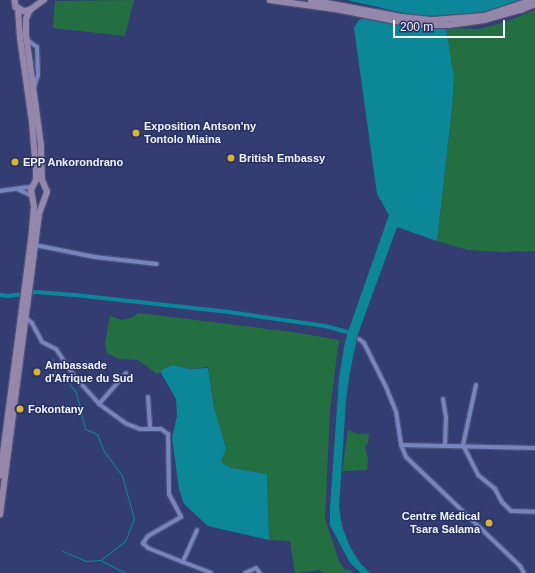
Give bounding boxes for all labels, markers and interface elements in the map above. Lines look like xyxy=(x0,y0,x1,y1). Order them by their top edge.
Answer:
scale bar xyxy=(395,12,507,38)
text: 200 m xyxy=(400,20,433,34)
place label: Exposition Antson'ny Tontolo Miaina xyxy=(144,120,257,146)
marker: Exposition Antson'ny Tontolo Miaina xyxy=(131,128,141,138)
place label: British Embassy xyxy=(239,151,325,165)
marker: British Embassy xyxy=(226,153,236,163)
place label: EPP Ankorondrano xyxy=(23,155,124,169)
marker: EPP Ankorondrano xyxy=(10,157,20,167)
place label: Ambassade d'Afrique du Sud xyxy=(45,359,133,385)
marker: Ambassade d'Afrique du Sud xyxy=(32,367,42,377)
place label: Fokontany xyxy=(28,402,84,416)
marker: Fokontany xyxy=(15,404,25,414)
place label: Centre Médical Tsara Salama xyxy=(402,510,480,536)
marker: Centre Médical Tsara Salama xyxy=(483,517,495,529)

